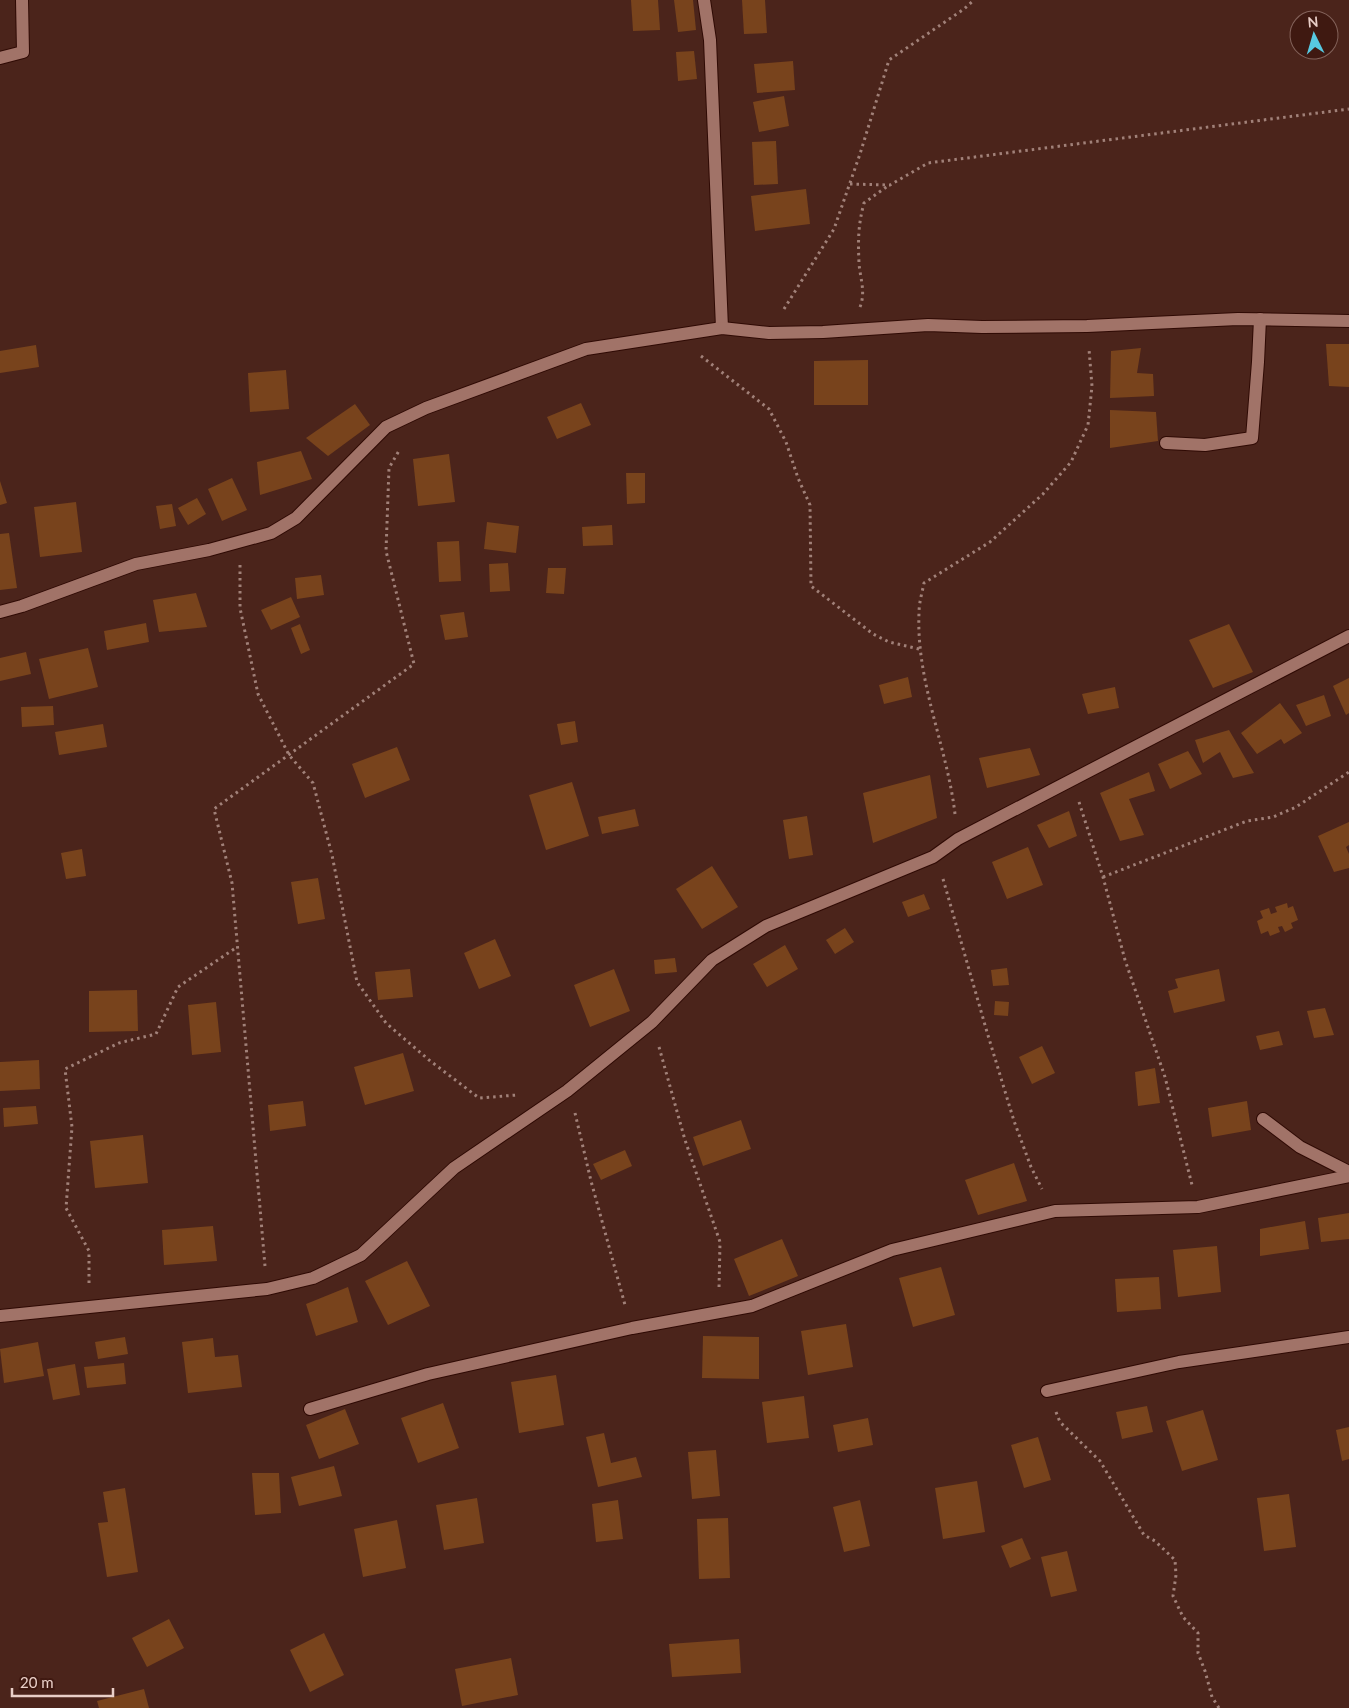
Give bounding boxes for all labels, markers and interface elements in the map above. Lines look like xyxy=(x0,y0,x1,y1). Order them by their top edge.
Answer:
north arrow xyxy=(1289,10,1339,60)
text: N xyxy=(1307,13,1319,30)
scale bar xyxy=(12,1666,114,1698)
text: 20 m xyxy=(20,1673,54,1691)

